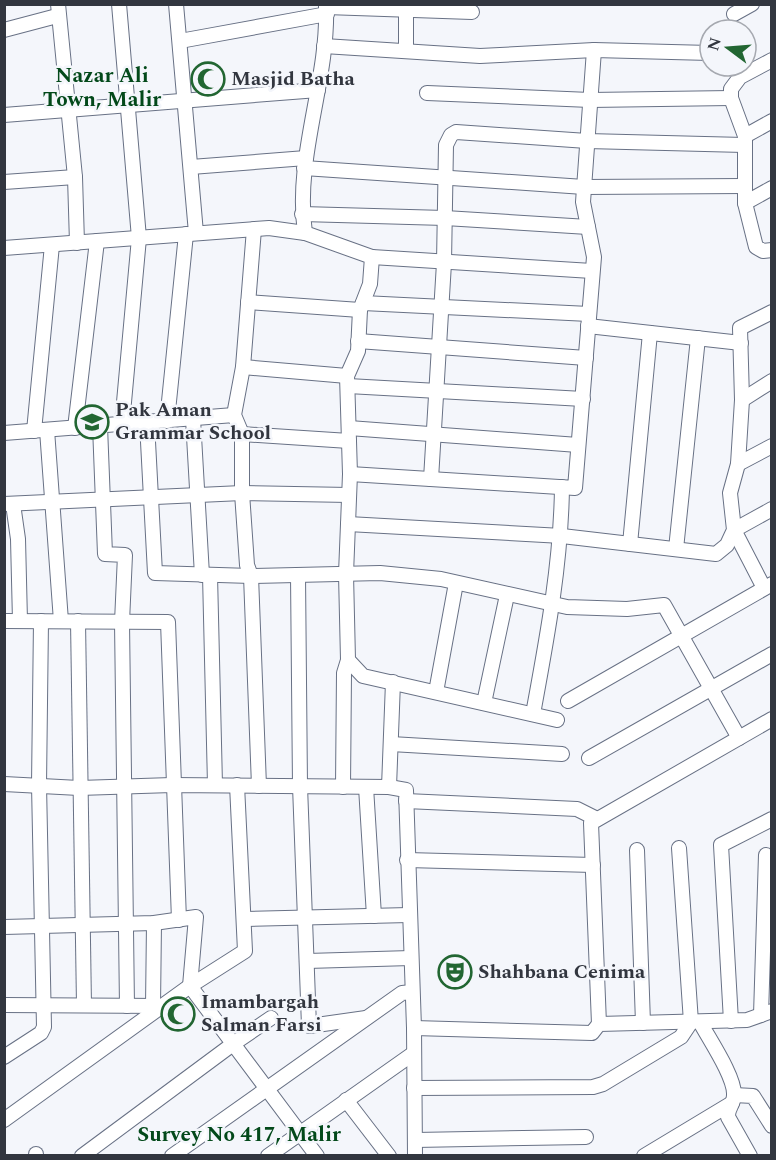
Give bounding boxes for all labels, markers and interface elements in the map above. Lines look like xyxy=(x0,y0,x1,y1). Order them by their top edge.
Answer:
north arrow xyxy=(698,18,758,78)
text: N xyxy=(701,35,728,54)
district label: Nazar Ali Town, Malir xyxy=(43,60,161,116)
mosque icon: Masjid Batha xyxy=(190,61,226,97)
place label: Masjid Batha xyxy=(231,64,356,94)
place label: Pak Aman Grammar School xyxy=(115,395,271,448)
school or university icon: Pak Aman Grammar School xyxy=(74,404,110,440)
theatre icon: Shahbana Cenima xyxy=(437,954,473,990)
place label: Shahbana Cenima xyxy=(478,957,646,987)
place label: Imambargah Salman Farsi xyxy=(201,987,322,1040)
mosque icon: Imambargah Salman Farsi xyxy=(160,996,196,1032)
district label: Survey No 417, Malir xyxy=(137,1119,341,1151)

